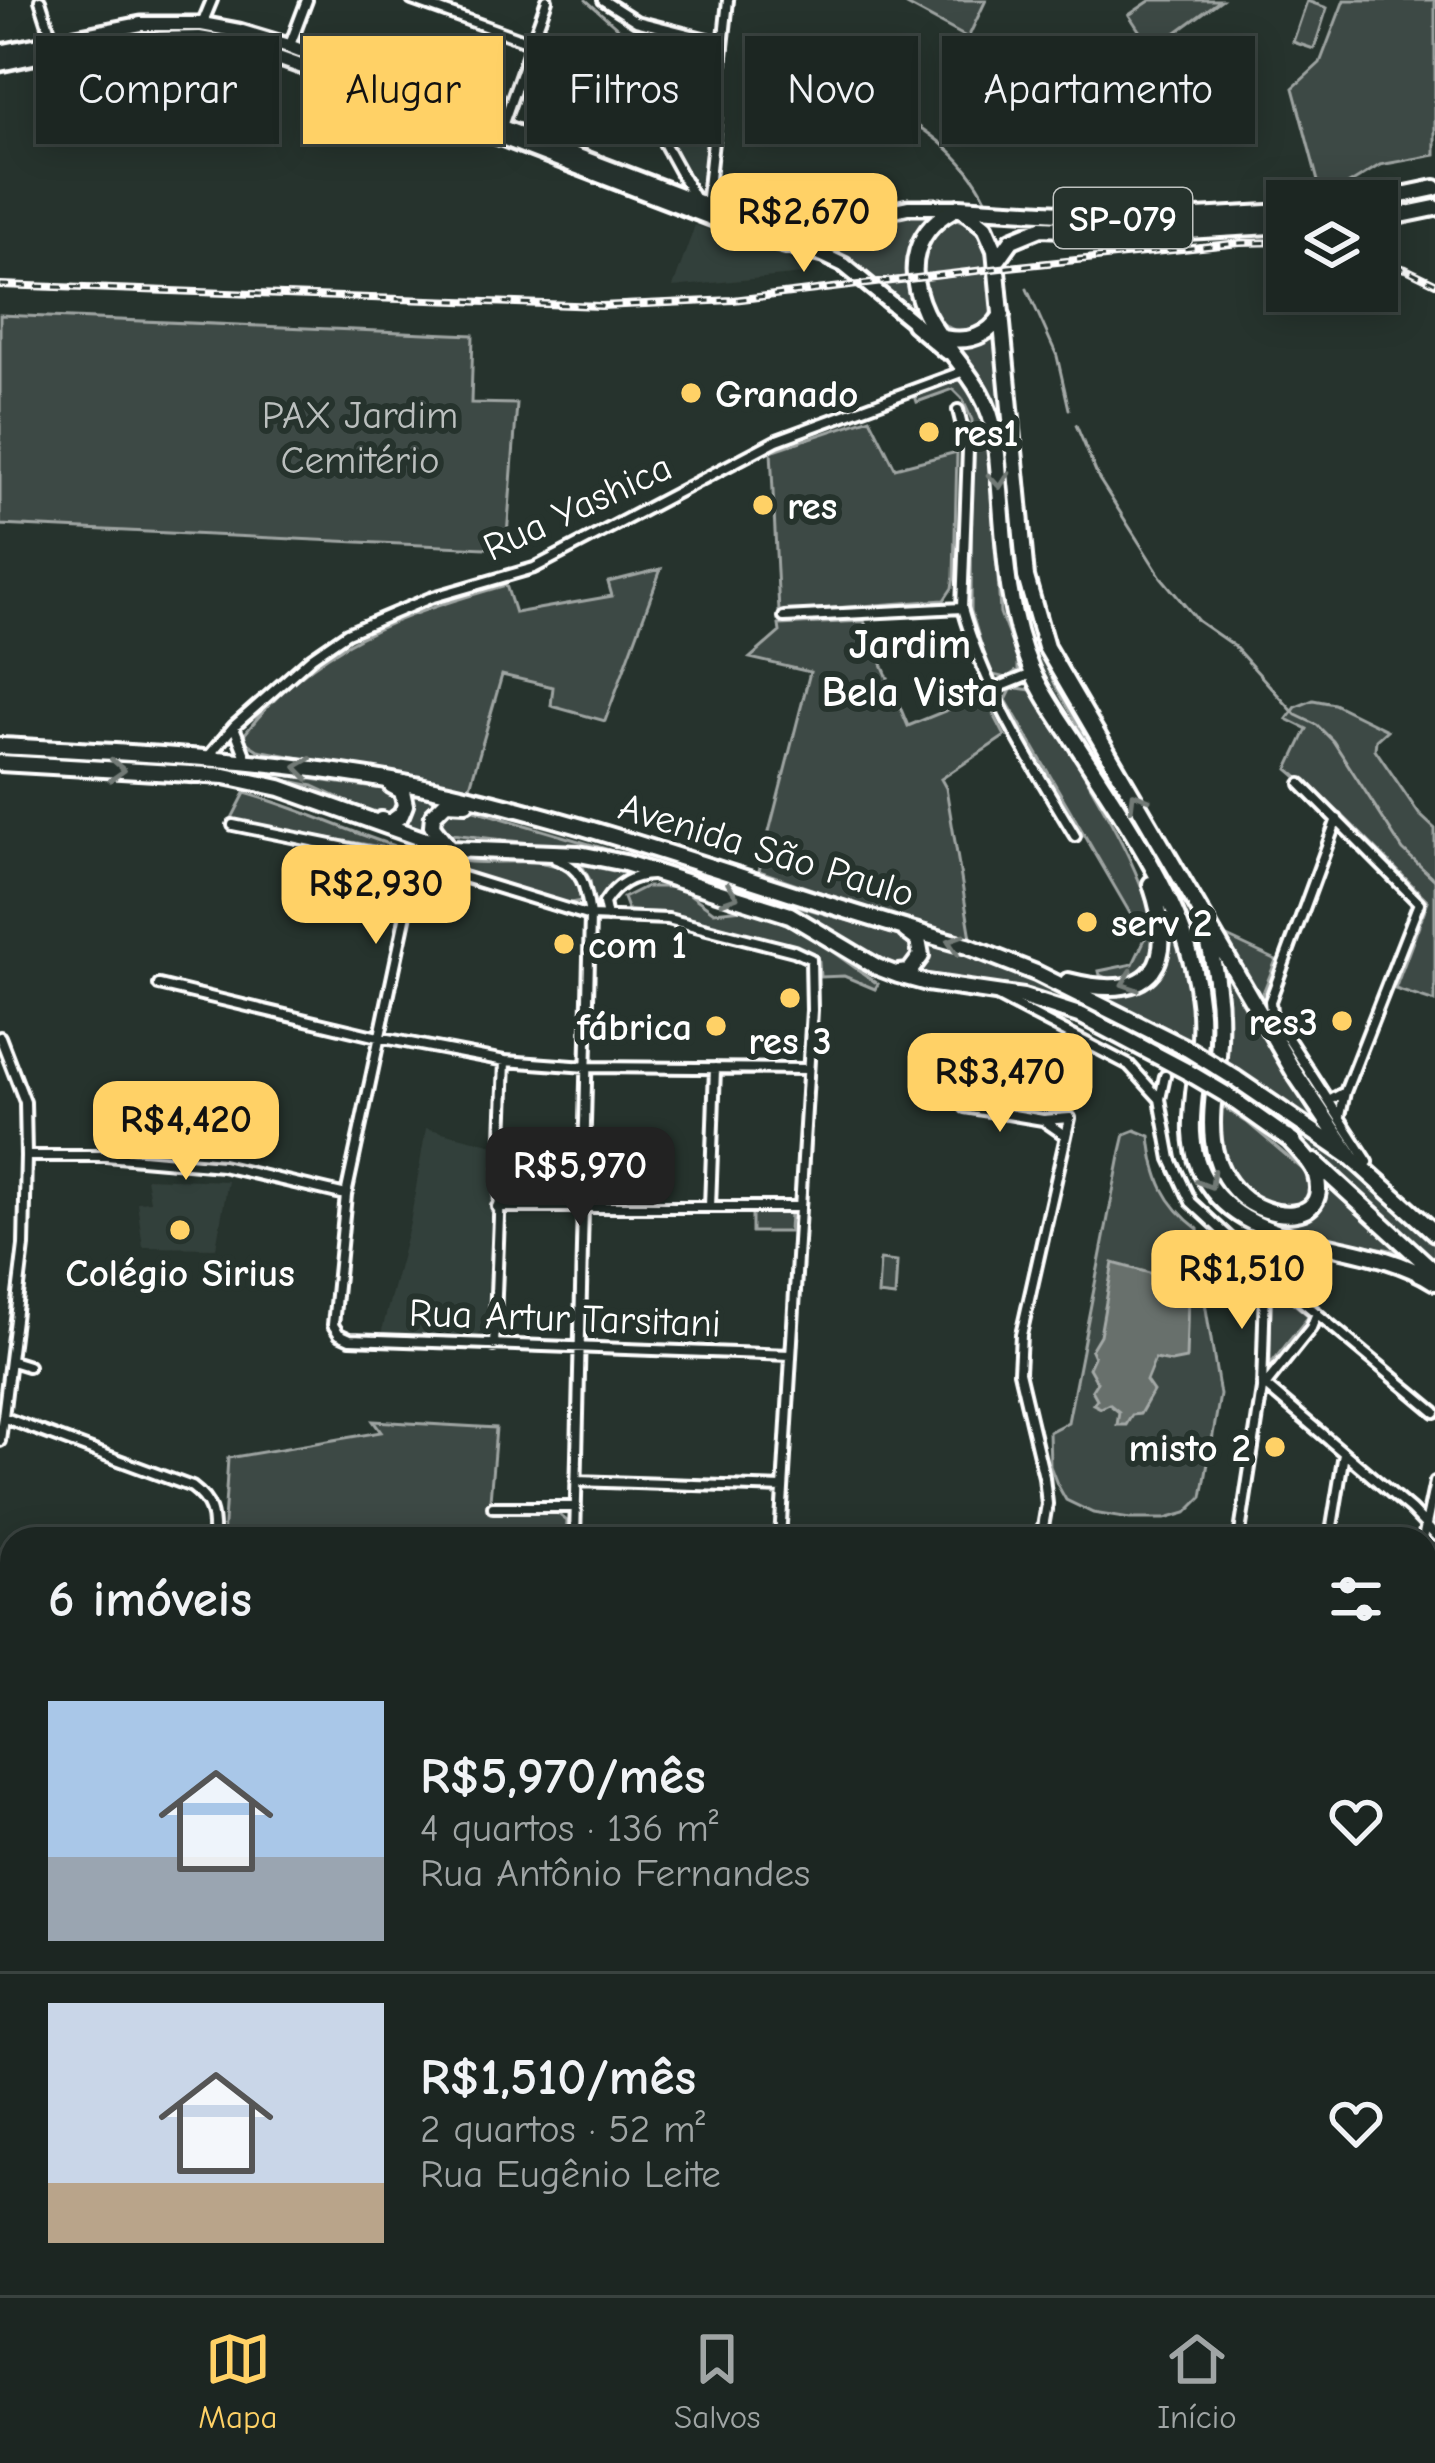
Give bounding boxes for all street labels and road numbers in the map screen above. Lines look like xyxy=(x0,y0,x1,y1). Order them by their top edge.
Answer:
road number: SP-079 xyxy=(1054,188,1192,248)
street label: Rua Yashica xyxy=(477,444,679,570)
street label: Avenida São Paulo xyxy=(613,784,920,917)
street label: Rua Artur Tarsitani xyxy=(408,1291,722,1346)

